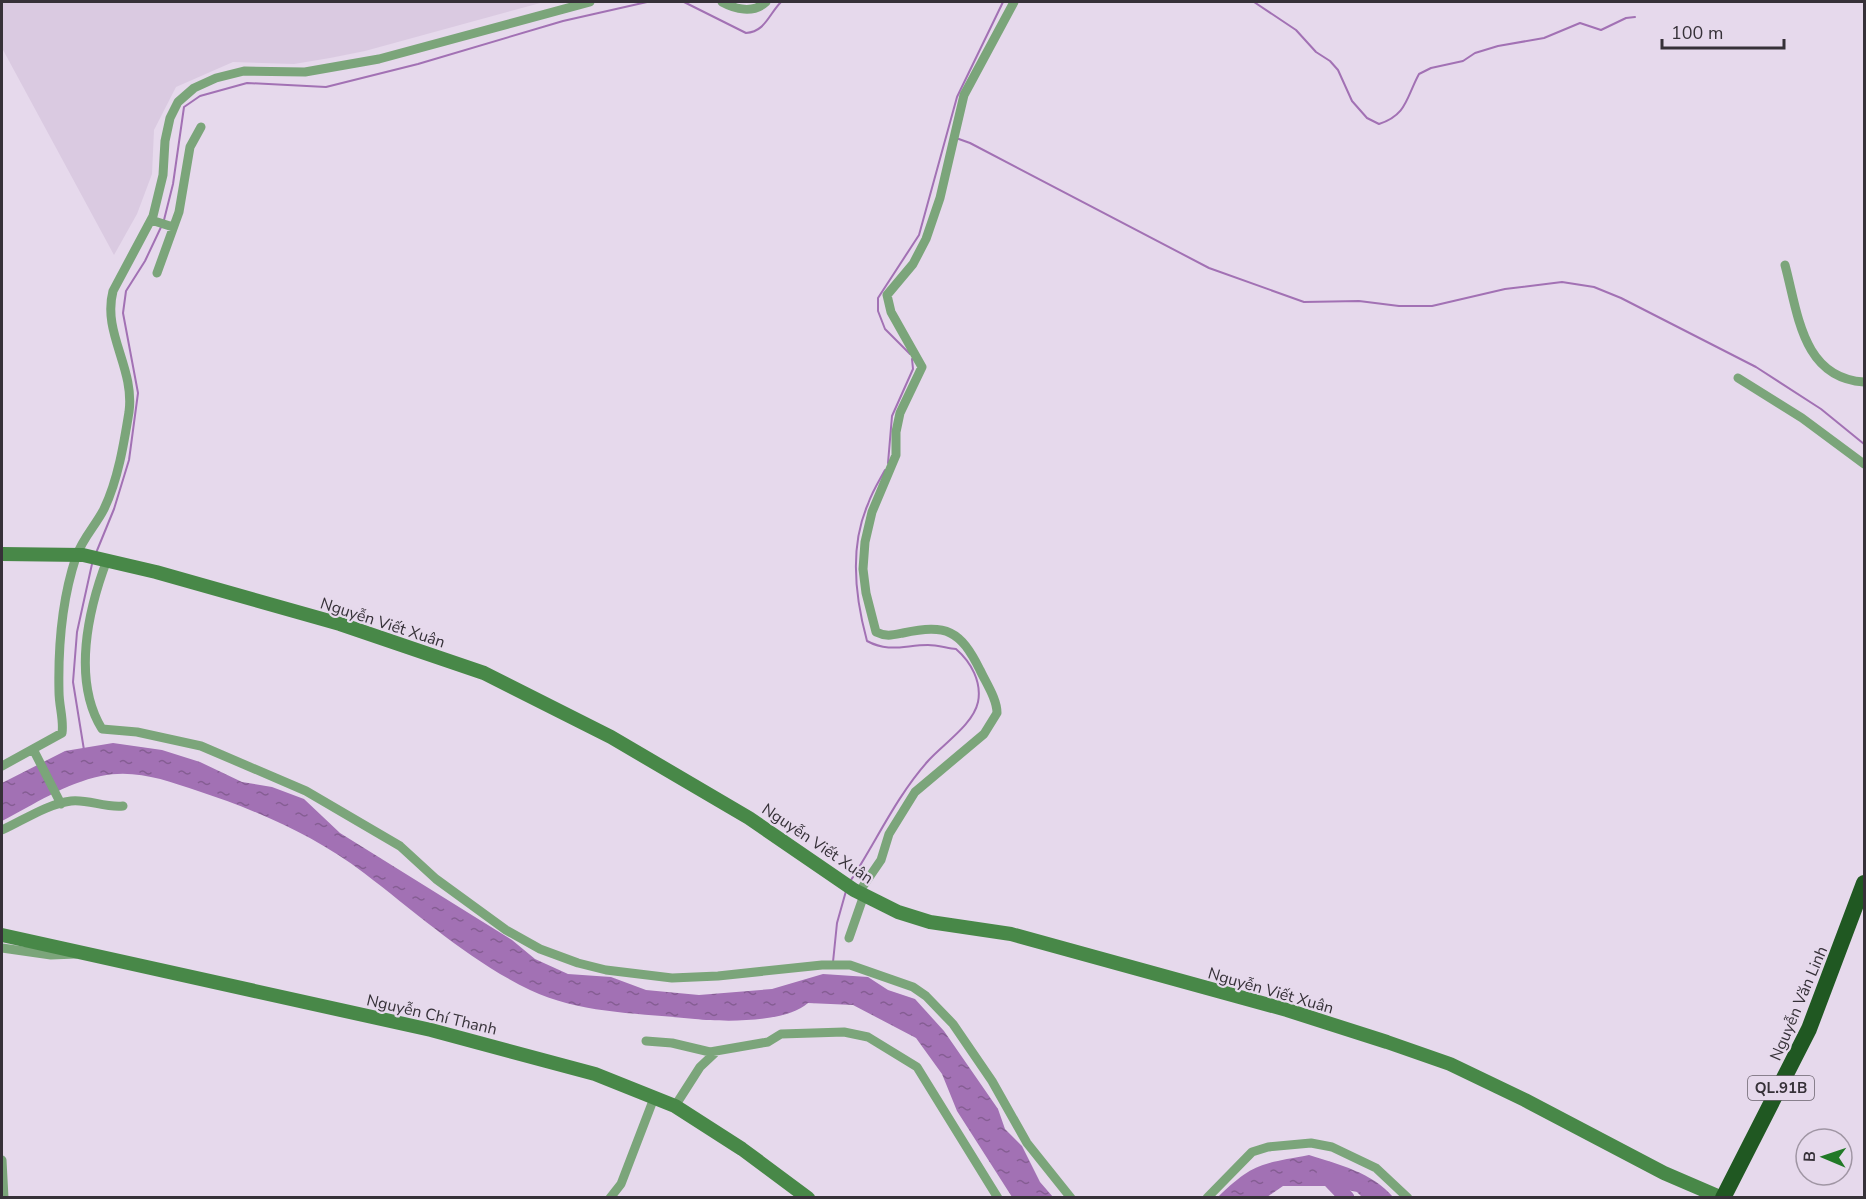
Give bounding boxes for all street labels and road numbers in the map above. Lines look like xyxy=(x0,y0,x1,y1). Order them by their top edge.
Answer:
street label: Nguyễn Viết Xuân xyxy=(318,592,448,653)
street label: Nguyễn Viết Xuân xyxy=(757,798,877,889)
street label: Nguyễn Văn Linh xyxy=(1765,943,1833,1064)
street label: Nguyễn Viết Xuân xyxy=(1205,962,1336,1019)
street label: Nguyễn Chí Thanh xyxy=(364,989,499,1041)
road number: QL.91B xyxy=(1748,1076,1814,1100)

